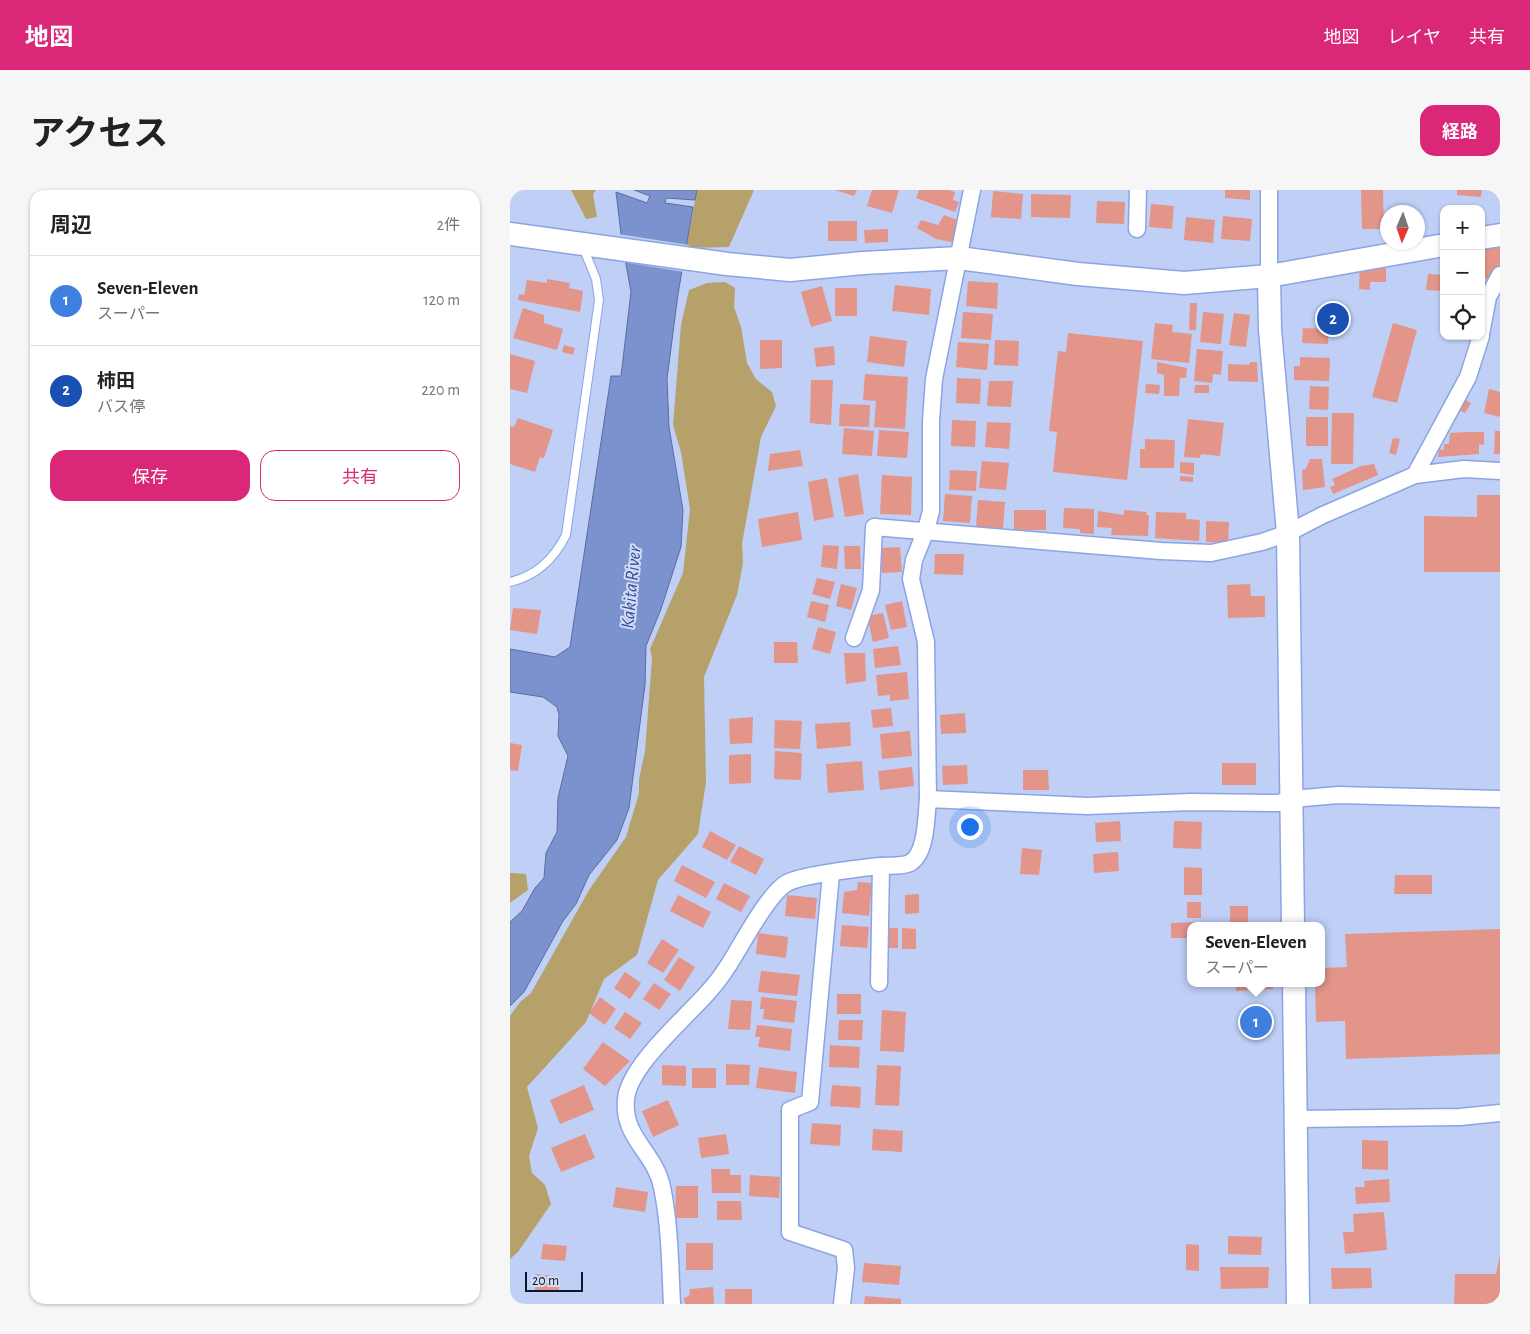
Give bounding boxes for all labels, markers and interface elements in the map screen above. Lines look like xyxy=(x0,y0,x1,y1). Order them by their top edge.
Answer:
text: 地図 xyxy=(25,26,73,50)
text: 地図 xyxy=(1324,29,1360,47)
text: レイヤ xyxy=(1388,29,1441,47)
text: 共有 xyxy=(1469,29,1505,47)
button: 経路 xyxy=(1420,105,1500,156)
text: アクセス xyxy=(30,117,168,152)
north arrow xyxy=(1380,205,1425,250)
map controls xyxy=(1440,205,1485,340)
button: + xyxy=(1440,205,1485,250)
text: 周辺 xyxy=(50,215,92,236)
text: 2件 xyxy=(437,217,460,233)
button: − xyxy=(1440,250,1485,295)
text: Seven-Eleven xyxy=(97,279,199,298)
text: 1 xyxy=(63,292,69,308)
text: 120 m xyxy=(423,292,460,308)
button: locate xyxy=(1440,295,1485,340)
pin: 2 xyxy=(1317,300,1349,338)
text: スーパー xyxy=(97,306,161,322)
text: 柿田 xyxy=(97,372,135,391)
text: 2 xyxy=(62,382,70,398)
text: 220 m xyxy=(422,382,460,398)
text: バス停 xyxy=(97,399,145,415)
button: 保存 xyxy=(50,450,250,501)
button: 共有 xyxy=(260,450,460,501)
water label: Kakita River xyxy=(618,544,645,629)
your location xyxy=(957,814,983,840)
popup xyxy=(1187,922,1325,987)
text: Seven-Eleven xyxy=(1205,933,1307,952)
text: スーパー xyxy=(1205,960,1269,976)
pin: 1 xyxy=(1240,1003,1272,1041)
scale bar xyxy=(525,1269,582,1292)
text: 20 m xyxy=(532,1274,559,1288)

